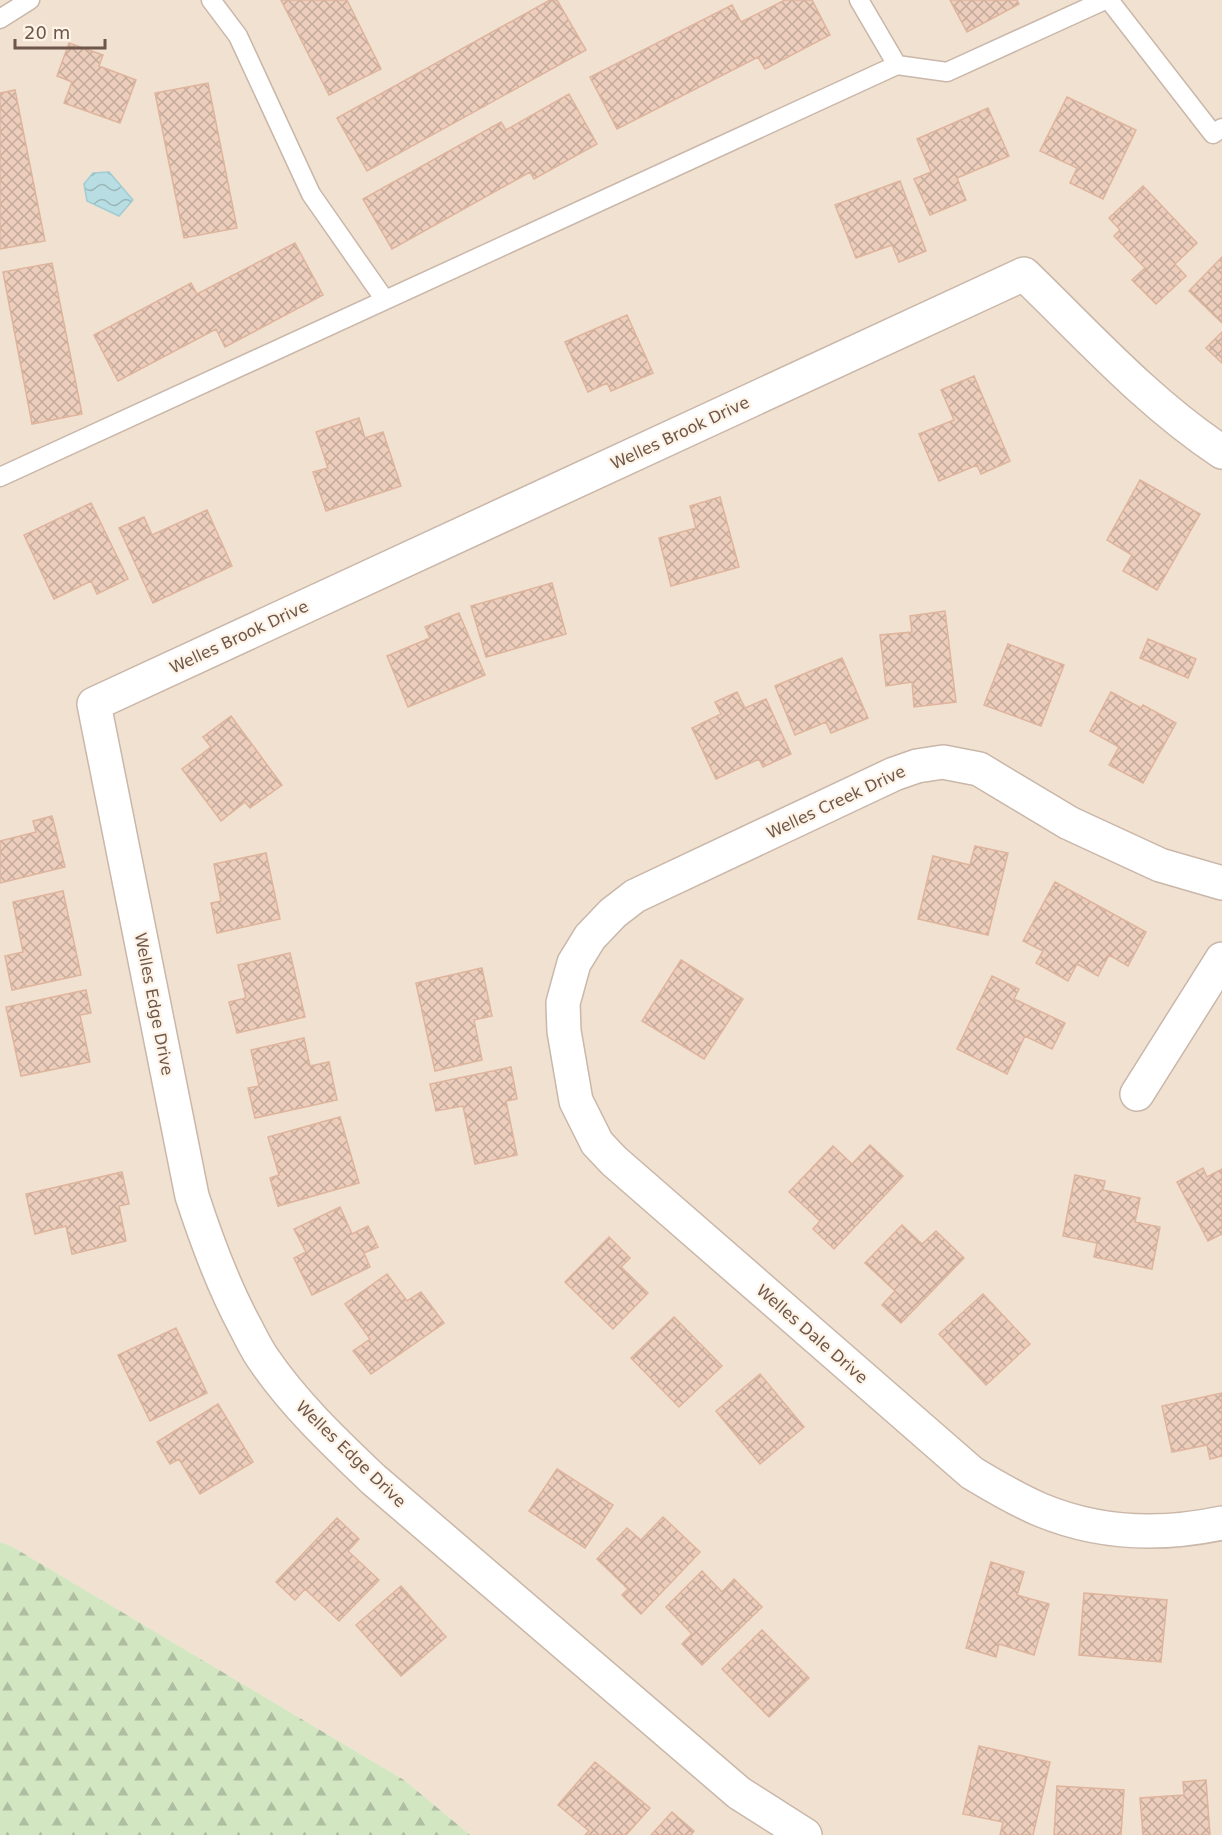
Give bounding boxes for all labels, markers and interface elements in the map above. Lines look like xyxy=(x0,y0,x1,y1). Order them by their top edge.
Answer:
scale bar xyxy=(15,12,105,50)
text: 20 m xyxy=(24,22,70,43)
street label: Welles Brook Drive xyxy=(608,393,752,473)
street label: Welles Brook Drive xyxy=(167,597,311,677)
street label: Welles Creek Drive xyxy=(764,761,908,843)
street label: Welles Edge Drive xyxy=(131,931,177,1077)
street label: Welles Dale Drive xyxy=(753,1281,871,1387)
street label: Welles Edge Drive xyxy=(292,1397,410,1511)

